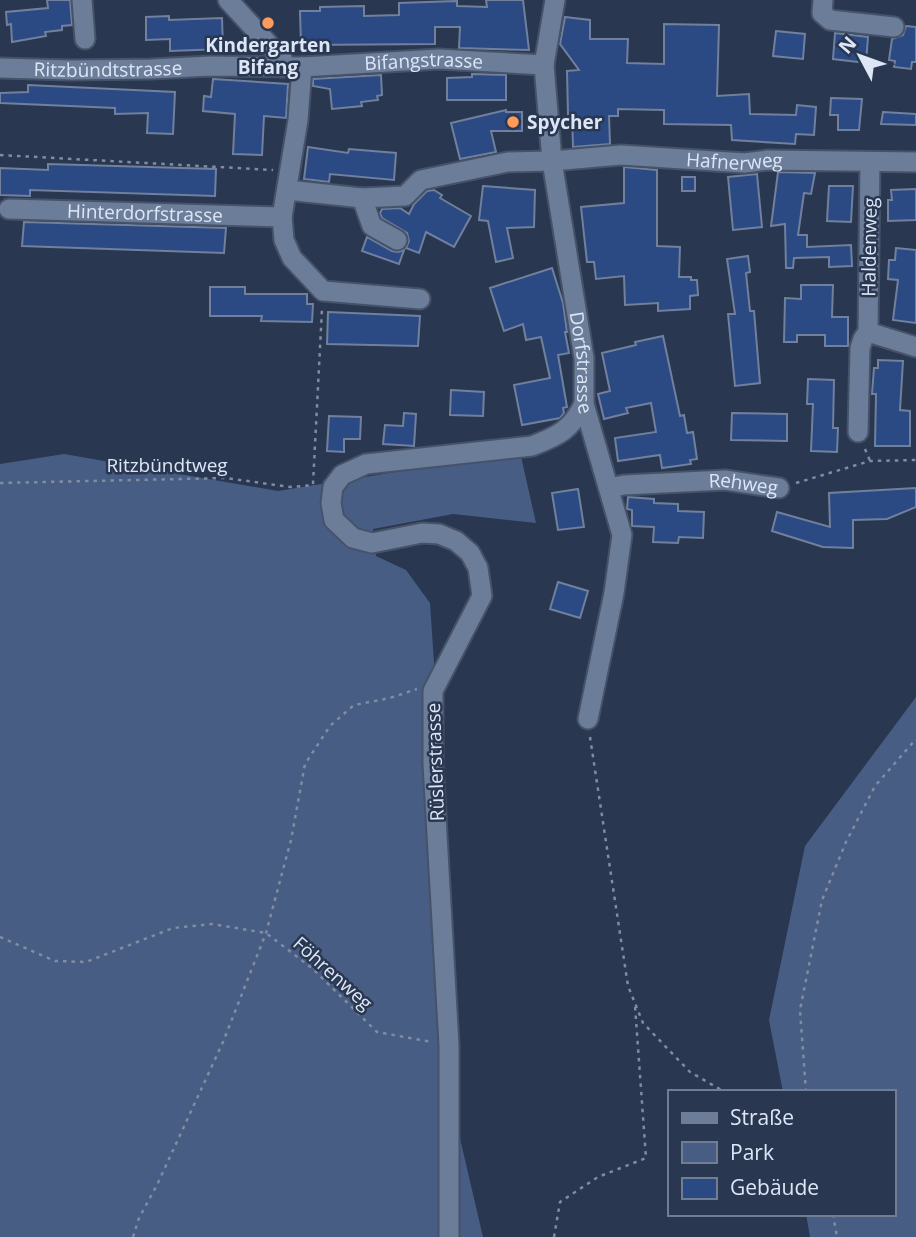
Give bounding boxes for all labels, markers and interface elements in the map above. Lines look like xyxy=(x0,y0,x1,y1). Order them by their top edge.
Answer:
marker: Kindergarten Bifang xyxy=(260,15,276,31)
north arrow xyxy=(825,21,895,91)
text: N xyxy=(832,30,862,59)
place label: Kindergarten Bifang xyxy=(205,32,331,80)
street label: Bifangstrasse xyxy=(364,46,484,76)
street label: Ritzbündtstrasse xyxy=(33,54,183,83)
place label: Spycher xyxy=(527,109,603,135)
marker: Spycher xyxy=(505,114,521,130)
street label: Hafnerweg xyxy=(685,146,783,176)
street label: Haldenweg xyxy=(855,197,883,297)
street label: Hinterdorfstrasse xyxy=(67,198,223,228)
street label: Dorfstrasse xyxy=(564,309,599,417)
street label: Ritzbündtweg xyxy=(106,452,228,478)
street label: Rehweg xyxy=(708,466,780,501)
street label: Rüslerstrasse xyxy=(420,702,450,822)
street label: Föhrenweg xyxy=(288,930,378,1016)
legend xyxy=(668,1090,895,1216)
text: Straße xyxy=(730,1103,794,1131)
text: Park xyxy=(730,1138,774,1166)
text: Gebäude xyxy=(730,1173,819,1201)

